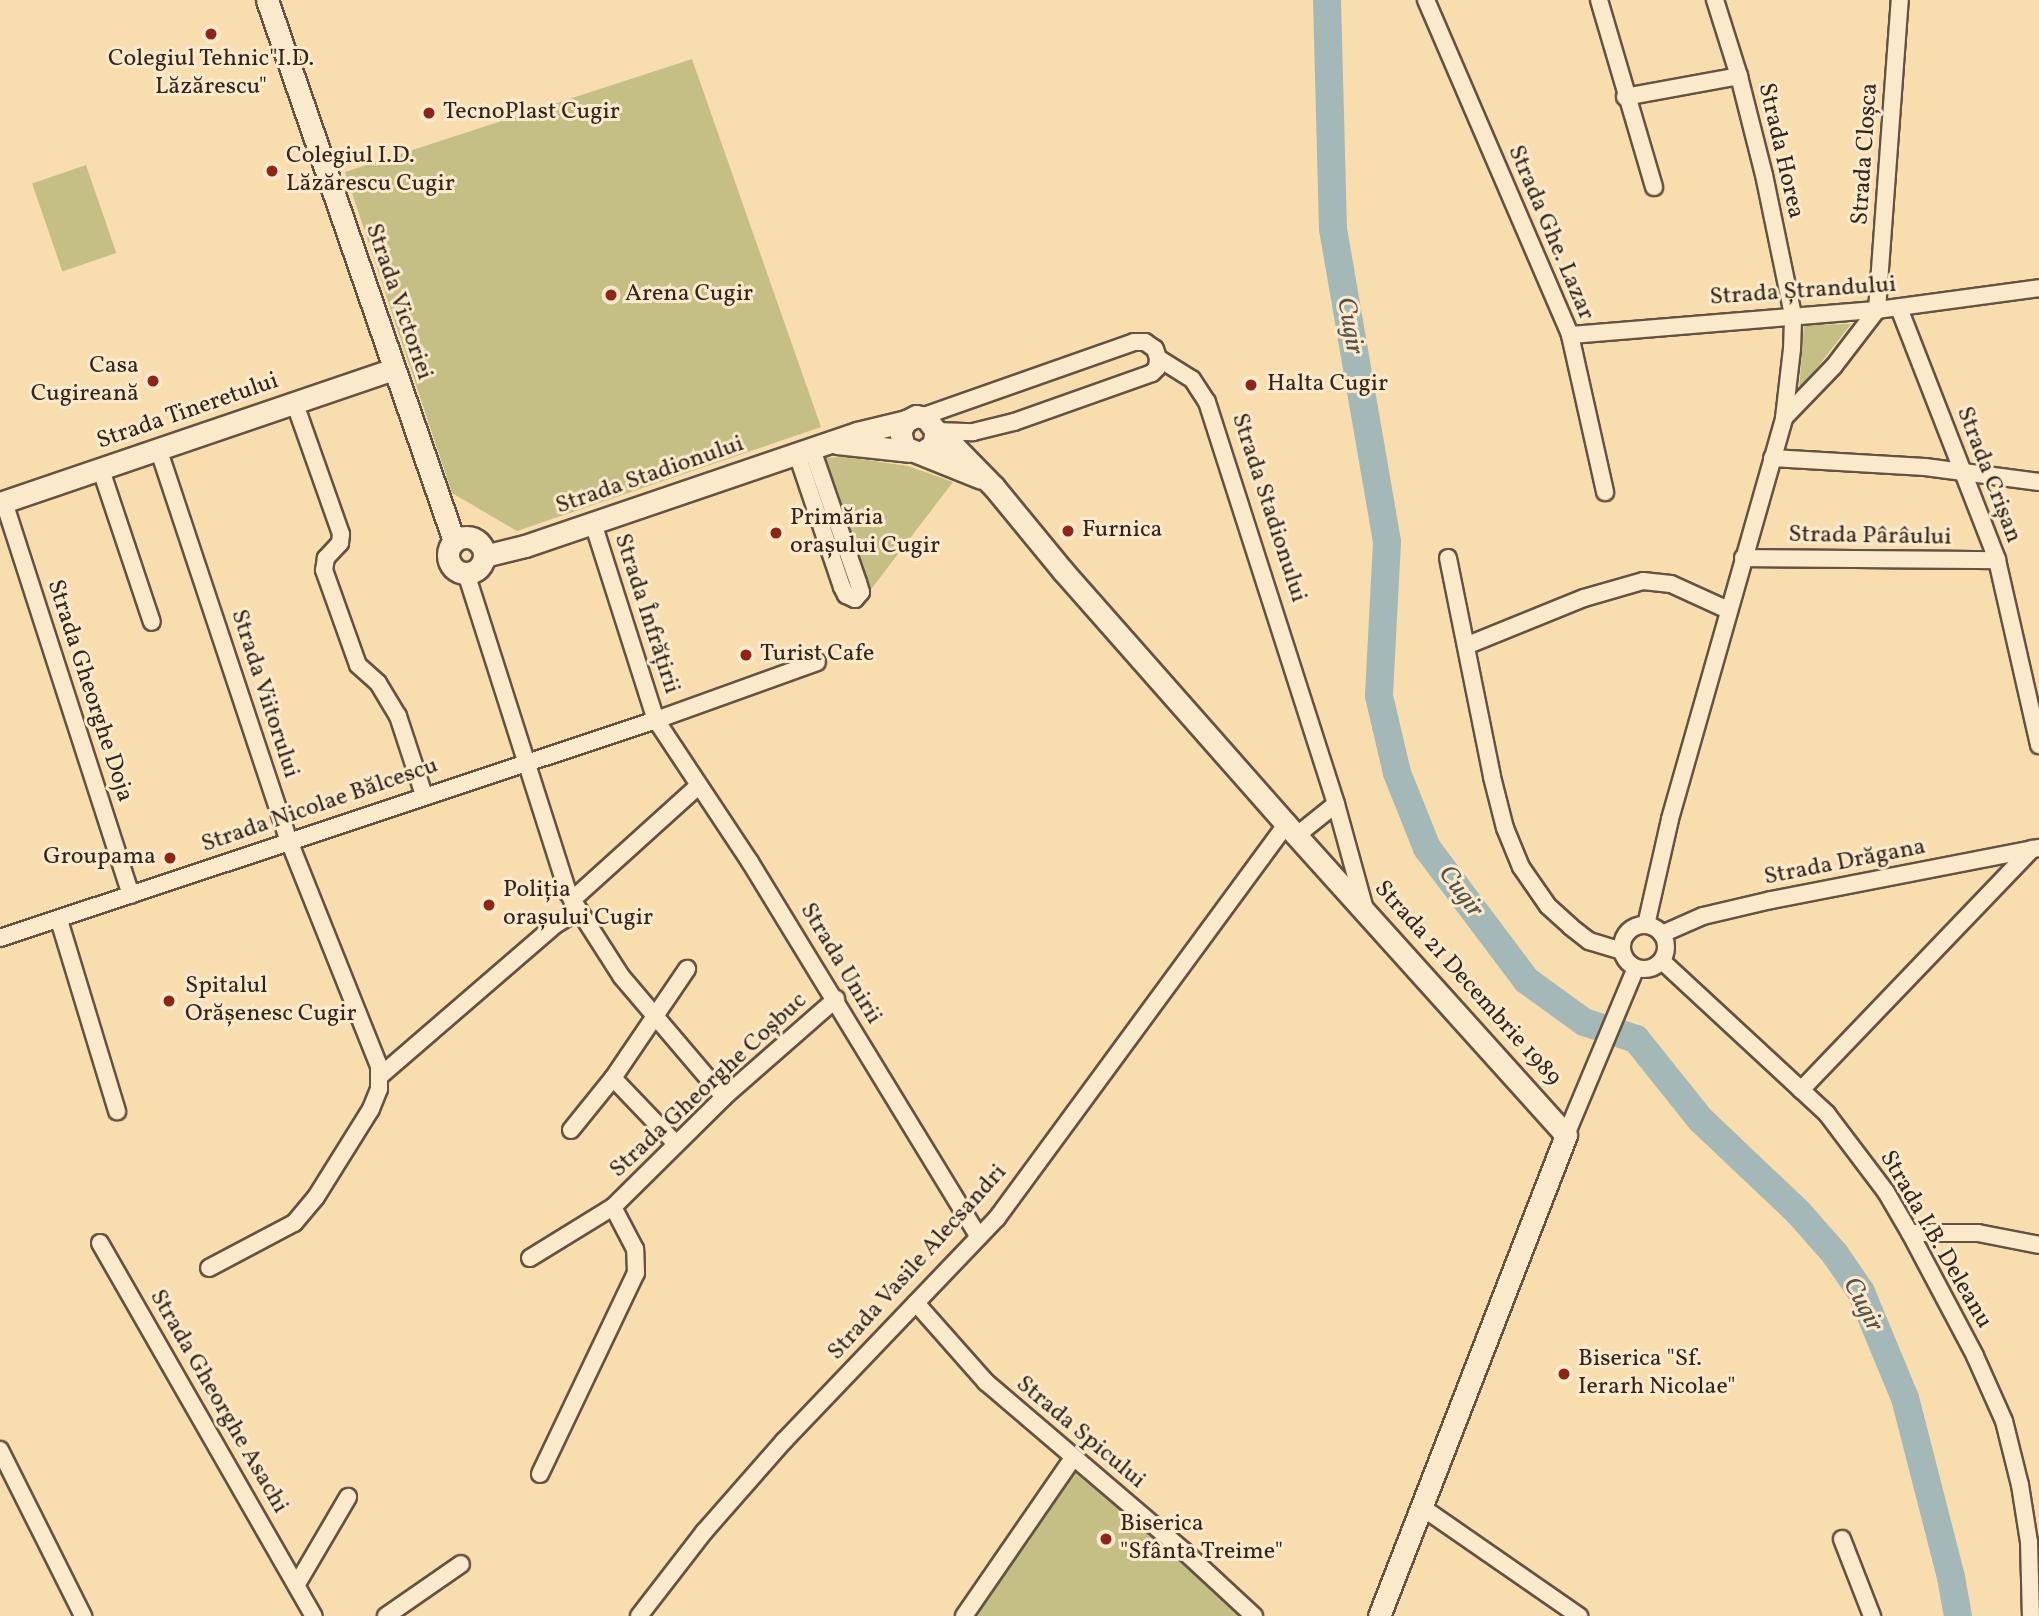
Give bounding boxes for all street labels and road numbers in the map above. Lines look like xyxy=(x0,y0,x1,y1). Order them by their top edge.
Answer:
street label: Strada Horea xyxy=(1750,80,1810,222)
street label: Strada Cloșca xyxy=(1847,82,1885,226)
street label: Strada Ghe. Lazar xyxy=(1500,141,1600,325)
street label: Strada Victoriei xyxy=(358,220,438,384)
street label: Strada Ștrandului xyxy=(1709,271,1897,313)
street label: Strada Tineretului xyxy=(93,367,283,457)
street label: Strada Crișan xyxy=(1949,403,2027,547)
street label: Strada Stadionului xyxy=(1224,410,1312,606)
street label: Strada Stadionului xyxy=(552,430,748,522)
street label: Strada Pârâului xyxy=(1788,521,1952,553)
street label: Strada Înfrățirii xyxy=(607,530,685,698)
street label: Strada Gheorghe Doja xyxy=(39,576,139,806)
street label: Strada Viitorului xyxy=(223,606,305,782)
street label: Strada Nicolae Bălcescu xyxy=(198,752,442,860)
street label: Strada Drăgana xyxy=(1762,833,1928,893)
street label: Strada 21 Decembrie 1989 xyxy=(1367,875,1567,1093)
street label: Strada Unirii xyxy=(793,898,887,1030)
street label: Strada Gheorghe Coșbuc xyxy=(605,987,813,1185)
street label: Strada I.B. Deleanu xyxy=(1872,1146,1998,1334)
street label: Strada Vasile Alecsandri xyxy=(822,1159,1014,1367)
street label: Strada Gheorghe Asachi xyxy=(142,1285,294,1519)
street label: Strada Spicului xyxy=(1009,1370,1151,1496)

